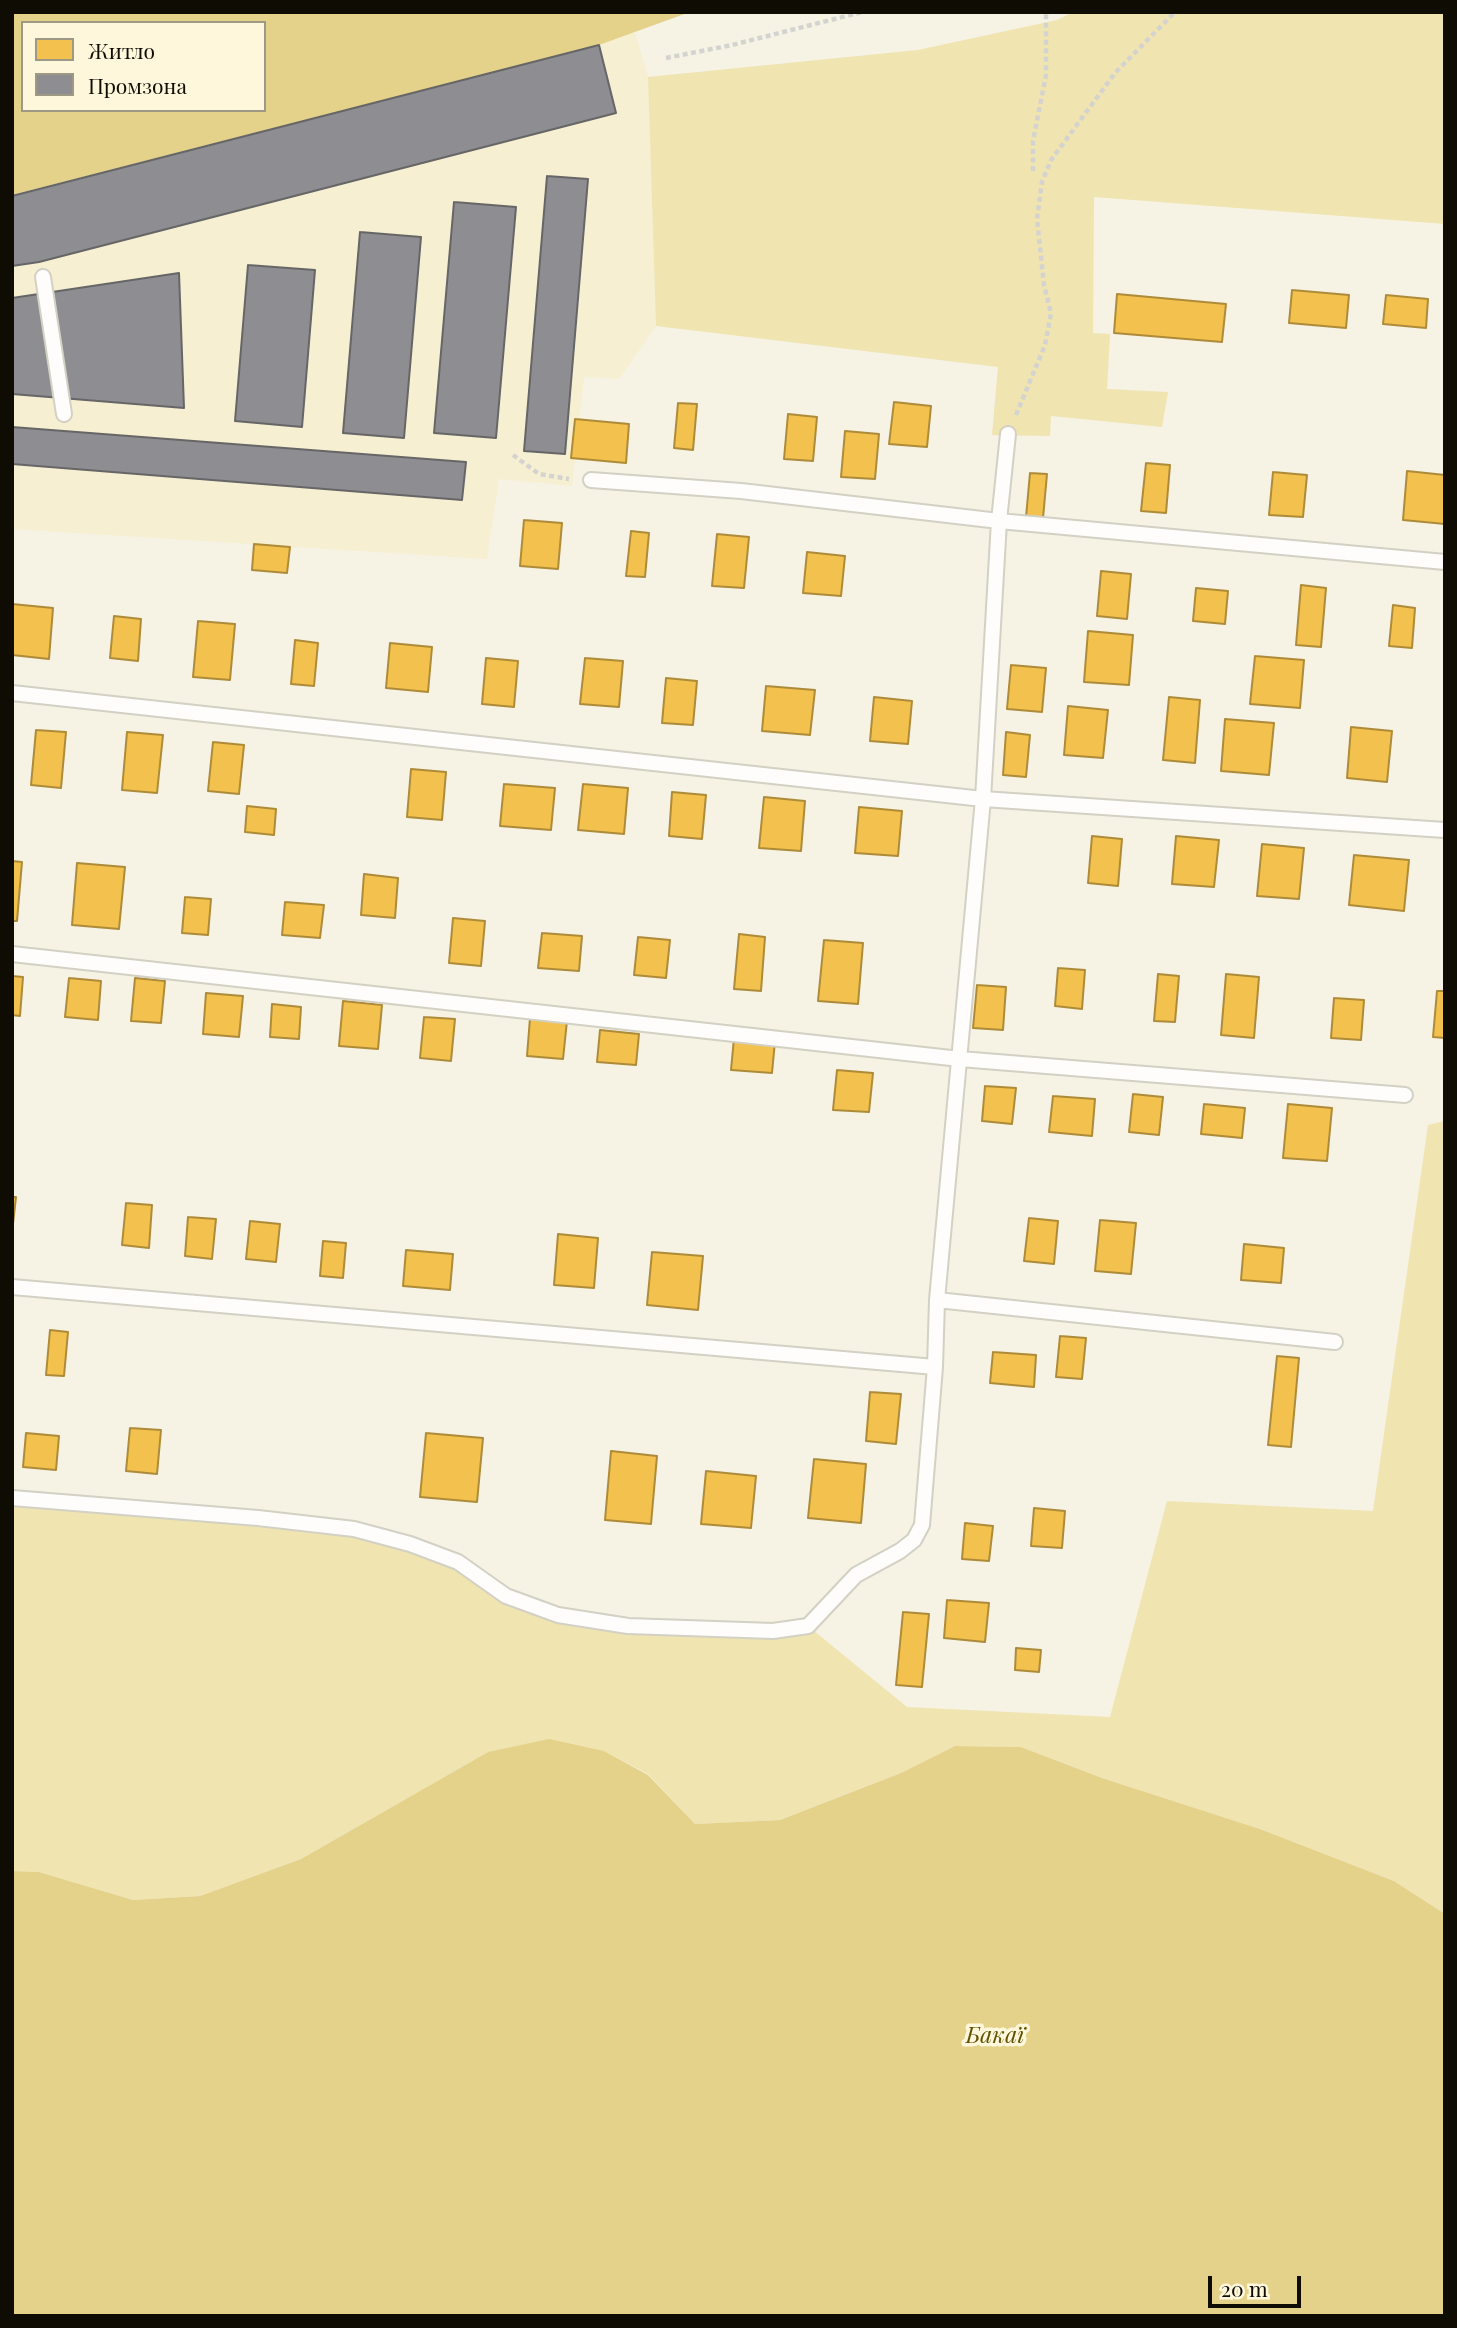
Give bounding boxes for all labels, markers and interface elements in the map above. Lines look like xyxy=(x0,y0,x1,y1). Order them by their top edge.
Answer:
legend xyxy=(21,21,266,112)
text: Житло xyxy=(88,36,155,64)
text: Промзона xyxy=(88,71,187,99)
water label: Бакаї xyxy=(966,2022,1024,2050)
scale bar xyxy=(1212,2262,1305,2306)
text: 20 m xyxy=(1221,2274,1268,2302)

